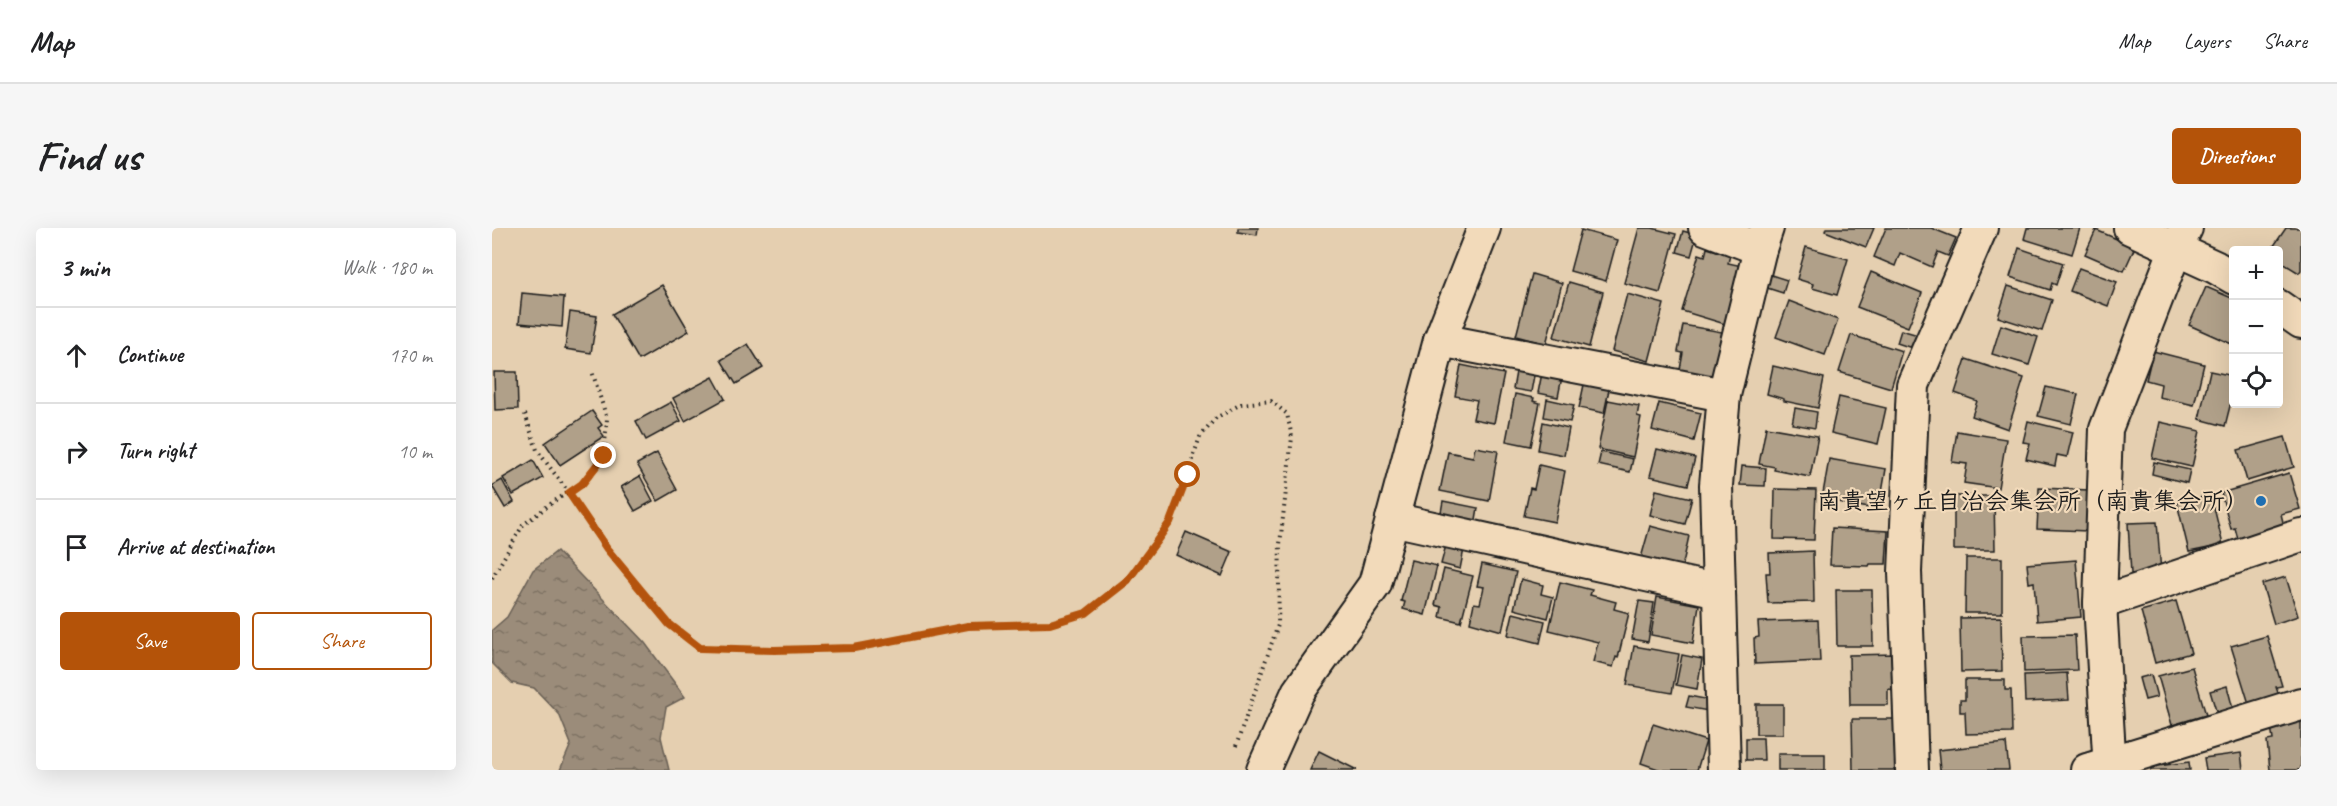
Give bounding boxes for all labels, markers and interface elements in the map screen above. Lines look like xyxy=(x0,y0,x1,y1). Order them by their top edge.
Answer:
text: Map xyxy=(30,24,73,59)
text: Map xyxy=(2118,28,2151,54)
text: Layers xyxy=(2184,28,2230,54)
text: Share xyxy=(2263,28,2307,54)
button: Directions xyxy=(2172,128,2301,184)
text: Find us xyxy=(36,130,141,183)
map controls xyxy=(2229,246,2283,408)
button: + xyxy=(2229,246,2283,300)
text: 3 min xyxy=(60,251,110,284)
text: Walk · 180 m xyxy=(342,255,432,280)
button: − xyxy=(2229,300,2283,354)
icon: ahead xyxy=(60,339,93,372)
text: Continue xyxy=(117,341,183,369)
text: 170 m xyxy=(389,343,432,368)
button: locate xyxy=(2229,354,2283,408)
icon: right xyxy=(60,435,93,468)
text: Turn right xyxy=(117,437,194,465)
text: 10 m xyxy=(398,439,432,464)
route end xyxy=(590,442,616,468)
route start xyxy=(1174,461,1200,487)
place label: 南貴望ヶ丘自治会集会所（南貴集会所） xyxy=(1817,486,2249,516)
marker: 南貴望ヶ丘自治会集会所（南貴集会所） xyxy=(2254,494,2268,508)
icon: arrive xyxy=(60,531,93,564)
text: Arrive at destination xyxy=(117,533,274,561)
button: Save xyxy=(60,612,240,670)
button: Share xyxy=(252,612,432,670)

